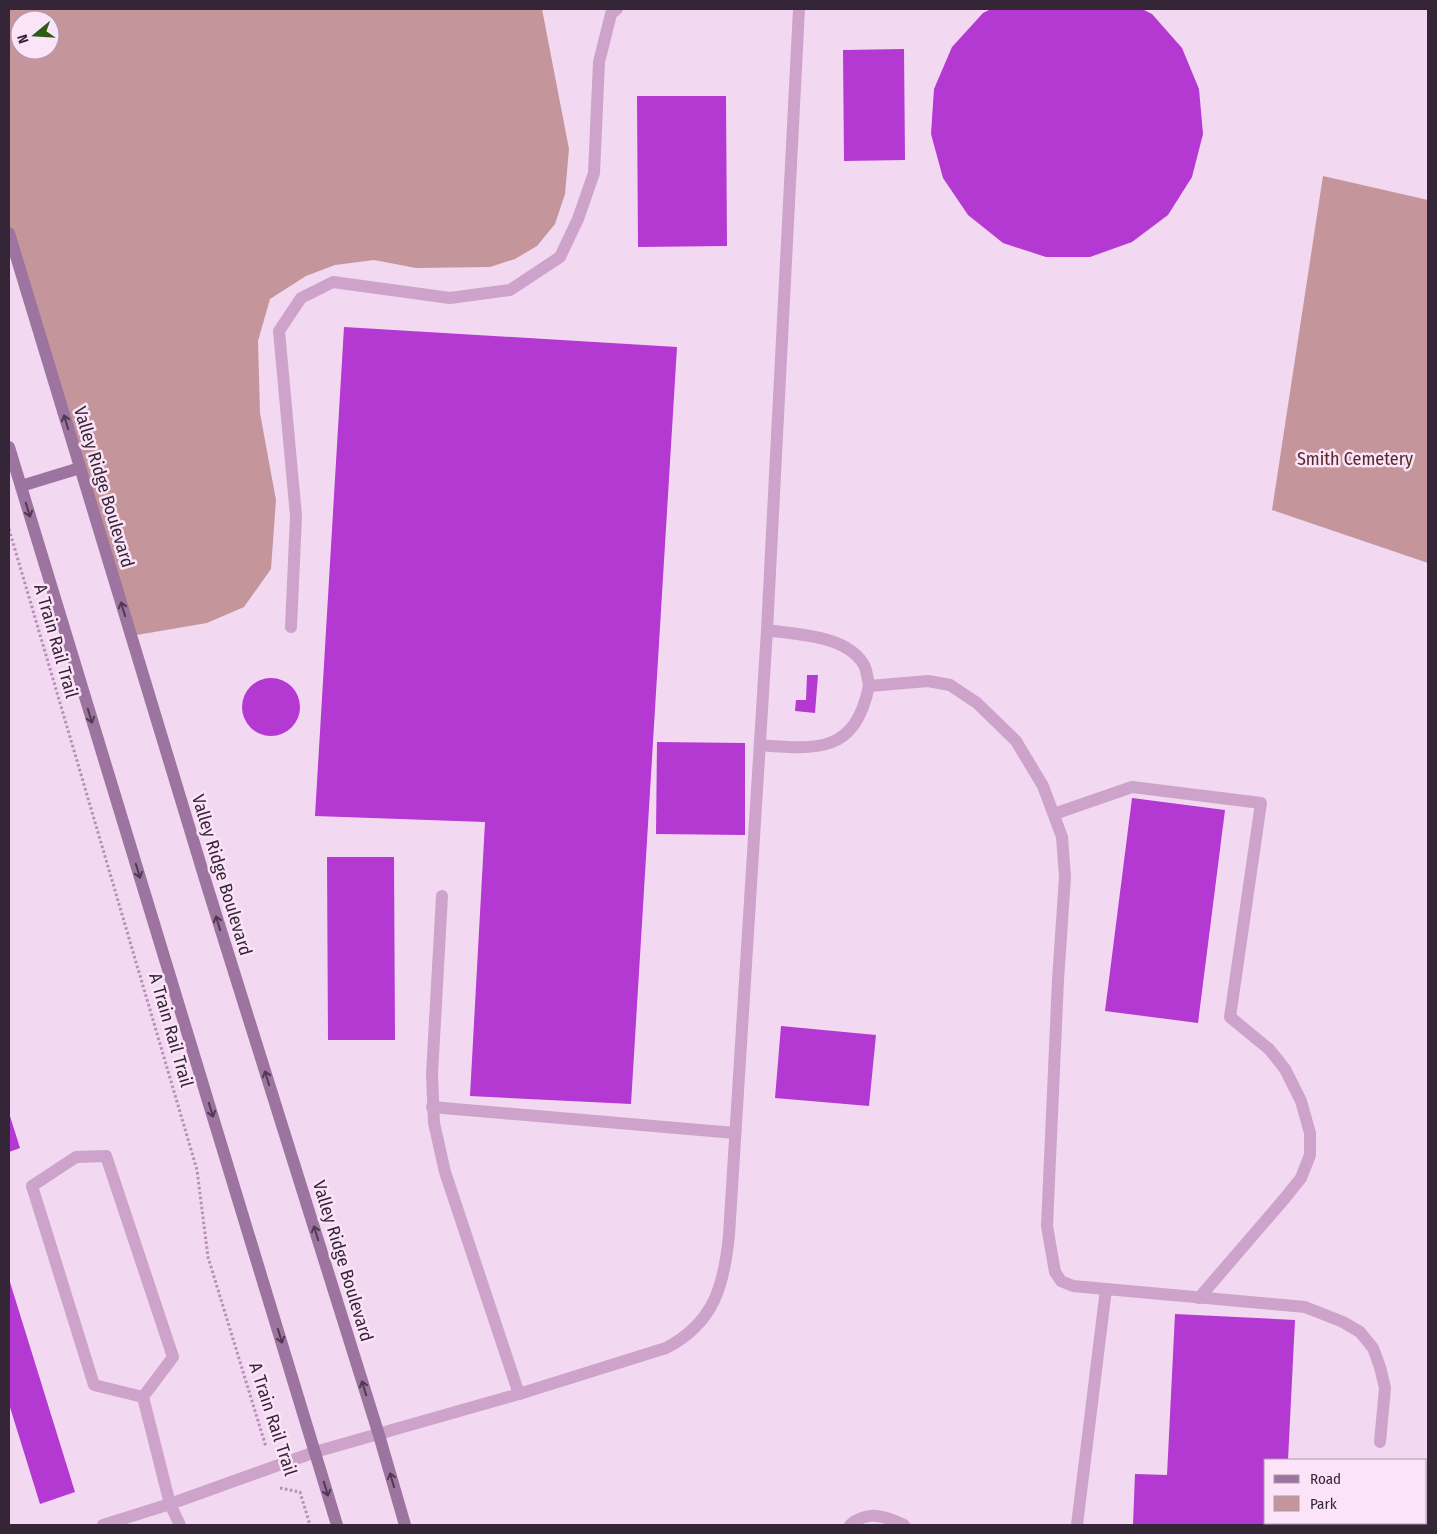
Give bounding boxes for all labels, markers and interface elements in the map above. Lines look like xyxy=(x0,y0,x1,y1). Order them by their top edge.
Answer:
north arrow xyxy=(10,10,60,60)
text: N xyxy=(14,32,32,45)
street label: Valley Ridge Boulevard xyxy=(69,404,139,570)
one-way arrow xyxy=(60,414,70,430)
park label: Smith Cemetery xyxy=(1297,448,1413,470)
one-way arrow xyxy=(24,502,33,517)
street label: A Train Rail Trail xyxy=(29,581,83,701)
one-way arrow xyxy=(117,601,127,617)
one-way arrow xyxy=(86,707,96,723)
street label: Valley Ridge Boulevard xyxy=(187,792,257,958)
one-way arrow xyxy=(133,863,143,879)
one-way arrow xyxy=(213,915,223,931)
street label: A Train Rail Trail xyxy=(144,970,198,1090)
one-way arrow xyxy=(262,1071,271,1086)
one-way arrow xyxy=(206,1102,216,1118)
street label: Valley Ridge Boulevard xyxy=(308,1178,378,1344)
one-way arrow xyxy=(310,1225,320,1241)
one-way arrow xyxy=(276,1328,285,1343)
street label: A Train Rail Trail xyxy=(244,1360,302,1479)
one-way arrow xyxy=(359,1380,369,1396)
legend xyxy=(1264,1459,1427,1524)
text: Road xyxy=(1310,1470,1341,1488)
one-way arrow xyxy=(386,1472,396,1488)
one-way arrow xyxy=(322,1480,332,1496)
text: Park xyxy=(1310,1495,1337,1513)

